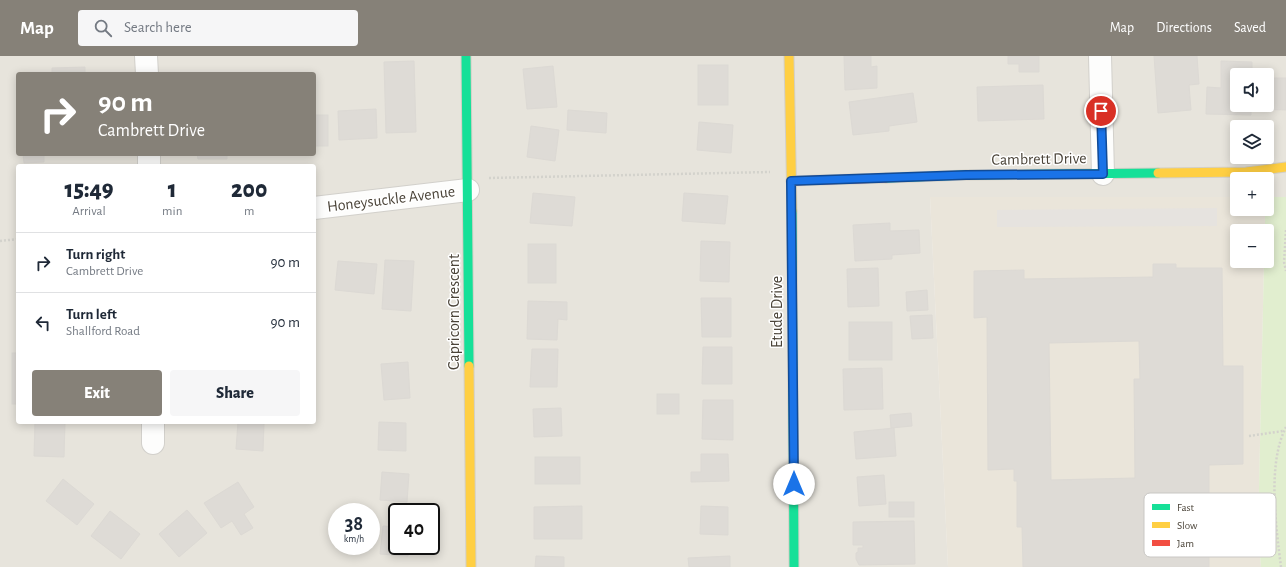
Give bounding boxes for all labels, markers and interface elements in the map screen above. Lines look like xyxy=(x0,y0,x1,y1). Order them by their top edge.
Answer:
search box xyxy=(78,10,358,46)
icon: search xyxy=(92,17,114,39)
text: Map xyxy=(20,19,54,38)
text: Search here xyxy=(124,20,192,35)
text: Map xyxy=(1110,21,1134,35)
text: Directions xyxy=(1156,21,1212,35)
text: Saved xyxy=(1234,21,1266,35)
map controls xyxy=(1230,68,1274,268)
button: sound xyxy=(1230,68,1274,112)
icon: right xyxy=(32,88,84,140)
text: 90 m xyxy=(98,89,153,117)
pin xyxy=(1084,94,1118,128)
icon: arrive xyxy=(1090,100,1112,122)
button: layers xyxy=(1230,120,1274,164)
text: Cambrett Drive xyxy=(98,122,205,140)
street label: Cambrett Drive xyxy=(991,150,1087,168)
button: + xyxy=(1230,172,1274,216)
text: 15:49 xyxy=(65,178,114,202)
text: 1 xyxy=(168,178,177,202)
text: 200 xyxy=(231,178,267,202)
street label: Honeysuckle Avenue xyxy=(326,183,456,216)
text: Arrival xyxy=(72,205,106,218)
text: min xyxy=(162,205,182,218)
text: m xyxy=(244,205,254,218)
button: − xyxy=(1230,224,1274,268)
text: Turn right xyxy=(66,247,125,262)
icon: right xyxy=(32,252,54,274)
street label: Capricorn Crescent xyxy=(446,254,462,370)
text: 90 m xyxy=(271,255,300,270)
text: Cambrett Drive xyxy=(66,265,143,278)
street label: Etude Drive xyxy=(769,276,785,348)
text: Turn left xyxy=(66,307,117,322)
icon: left xyxy=(32,312,54,334)
text: 90 m xyxy=(271,315,300,330)
text: Shallford Road xyxy=(66,325,140,338)
button: Exit xyxy=(32,370,162,416)
button: Share xyxy=(170,370,300,416)
position arrow xyxy=(773,463,815,505)
legend xyxy=(1144,493,1276,557)
text: Fast xyxy=(1177,502,1195,513)
speed limit sign: 40 xyxy=(388,503,440,555)
text: 38 xyxy=(345,514,363,534)
text: Slow xyxy=(1177,520,1198,531)
text: km/h xyxy=(344,534,364,544)
text: Jam xyxy=(1177,538,1194,549)

